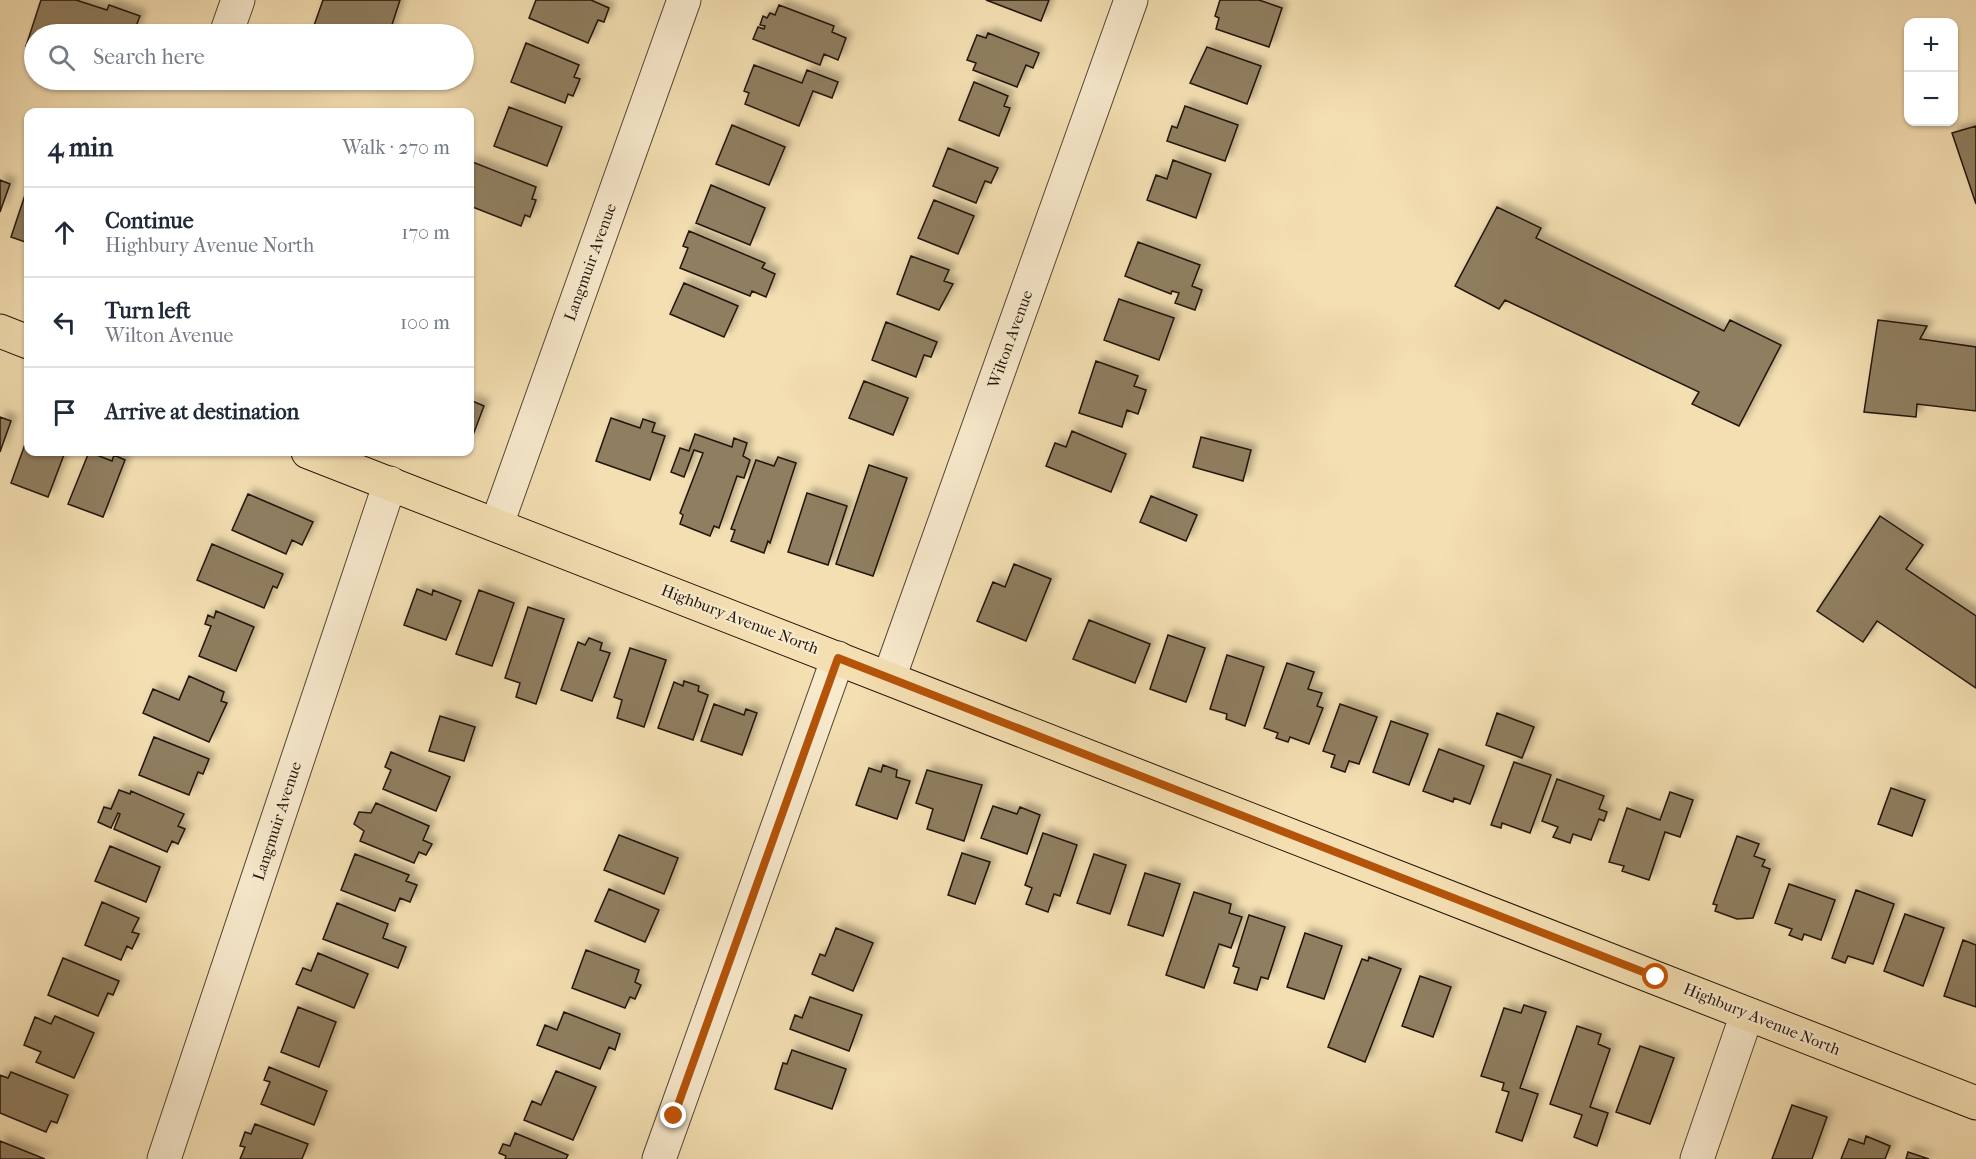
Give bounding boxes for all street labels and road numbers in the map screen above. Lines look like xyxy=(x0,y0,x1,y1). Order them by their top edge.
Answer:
street label: Langmuir Avenue xyxy=(560,201,620,323)
street label: Wilton Avenue xyxy=(983,287,1037,391)
street label: Highbury Avenue North xyxy=(658,580,822,658)
street label: Langmuir Avenue xyxy=(249,759,305,883)
street label: Highbury Avenue North xyxy=(1681,979,1843,1059)

